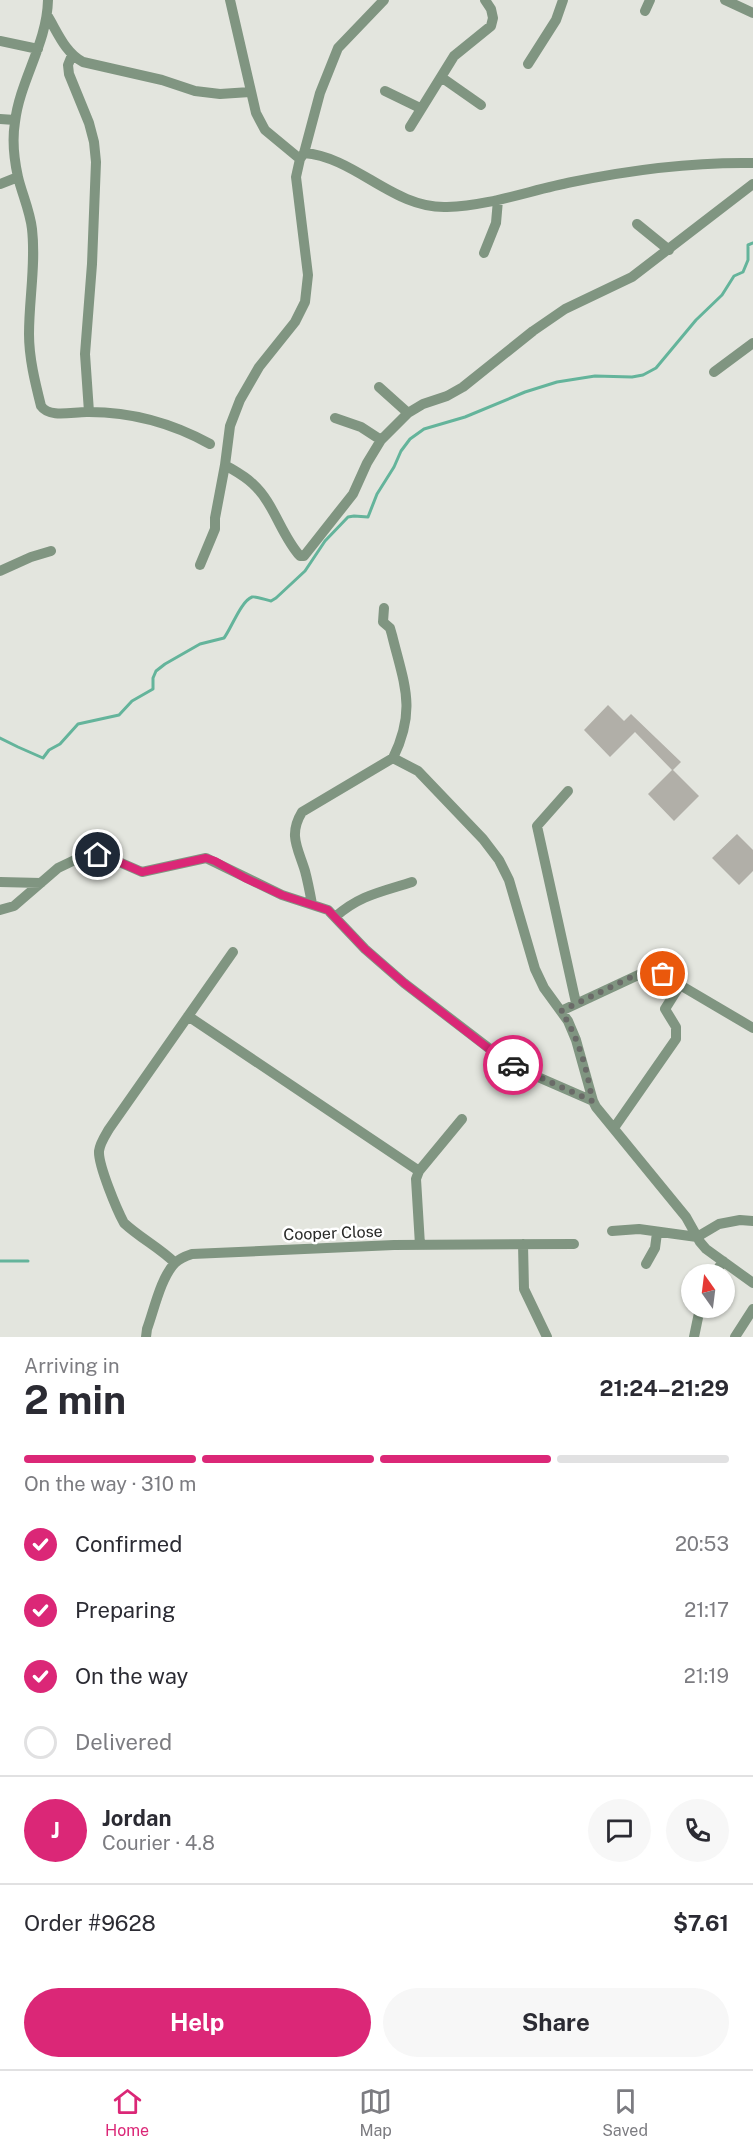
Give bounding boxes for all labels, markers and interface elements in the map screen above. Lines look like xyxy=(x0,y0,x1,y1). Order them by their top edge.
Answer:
pin xyxy=(72,829,123,880)
icon: home xyxy=(81,838,114,871)
pin xyxy=(637,948,688,999)
icon: bag xyxy=(646,957,679,990)
courier xyxy=(483,1035,543,1095)
icon: car xyxy=(497,1049,530,1082)
street label: Cooper Close xyxy=(283,1222,383,1244)
north arrow xyxy=(681,1264,735,1318)
map controls xyxy=(681,1264,735,1318)
text: Arriving in xyxy=(24,1354,119,1378)
text: 21:24–21:29 xyxy=(600,1375,729,1401)
text: 2 min xyxy=(24,1377,126,1423)
text: On the way · 310 m xyxy=(24,1472,196,1496)
icon: check xyxy=(24,1528,57,1561)
text: Confirmed xyxy=(75,1531,182,1557)
text: 20:53 xyxy=(675,1532,729,1556)
icon: check xyxy=(24,1594,57,1627)
text: Preparing xyxy=(75,1597,176,1623)
text: 21:17 xyxy=(684,1598,729,1622)
icon: check xyxy=(24,1660,57,1693)
text: On the way xyxy=(75,1663,188,1689)
text: 21:19 xyxy=(684,1664,729,1688)
text: Delivered xyxy=(75,1729,172,1755)
button: chat xyxy=(588,1799,651,1862)
button: phone xyxy=(666,1799,729,1862)
text: Jordan xyxy=(102,1805,171,1831)
text: J xyxy=(51,1817,60,1843)
text: Courier · 4.8 xyxy=(102,1831,215,1855)
text: Order #9628 xyxy=(24,1910,156,1936)
text: $7.61 xyxy=(673,1910,729,1936)
button: Help xyxy=(24,1988,371,2057)
button: Share xyxy=(383,1988,729,2057)
tab: Home xyxy=(105,2085,149,2140)
tab: Map xyxy=(359,2085,392,2140)
tab: Saved xyxy=(602,2085,648,2140)

